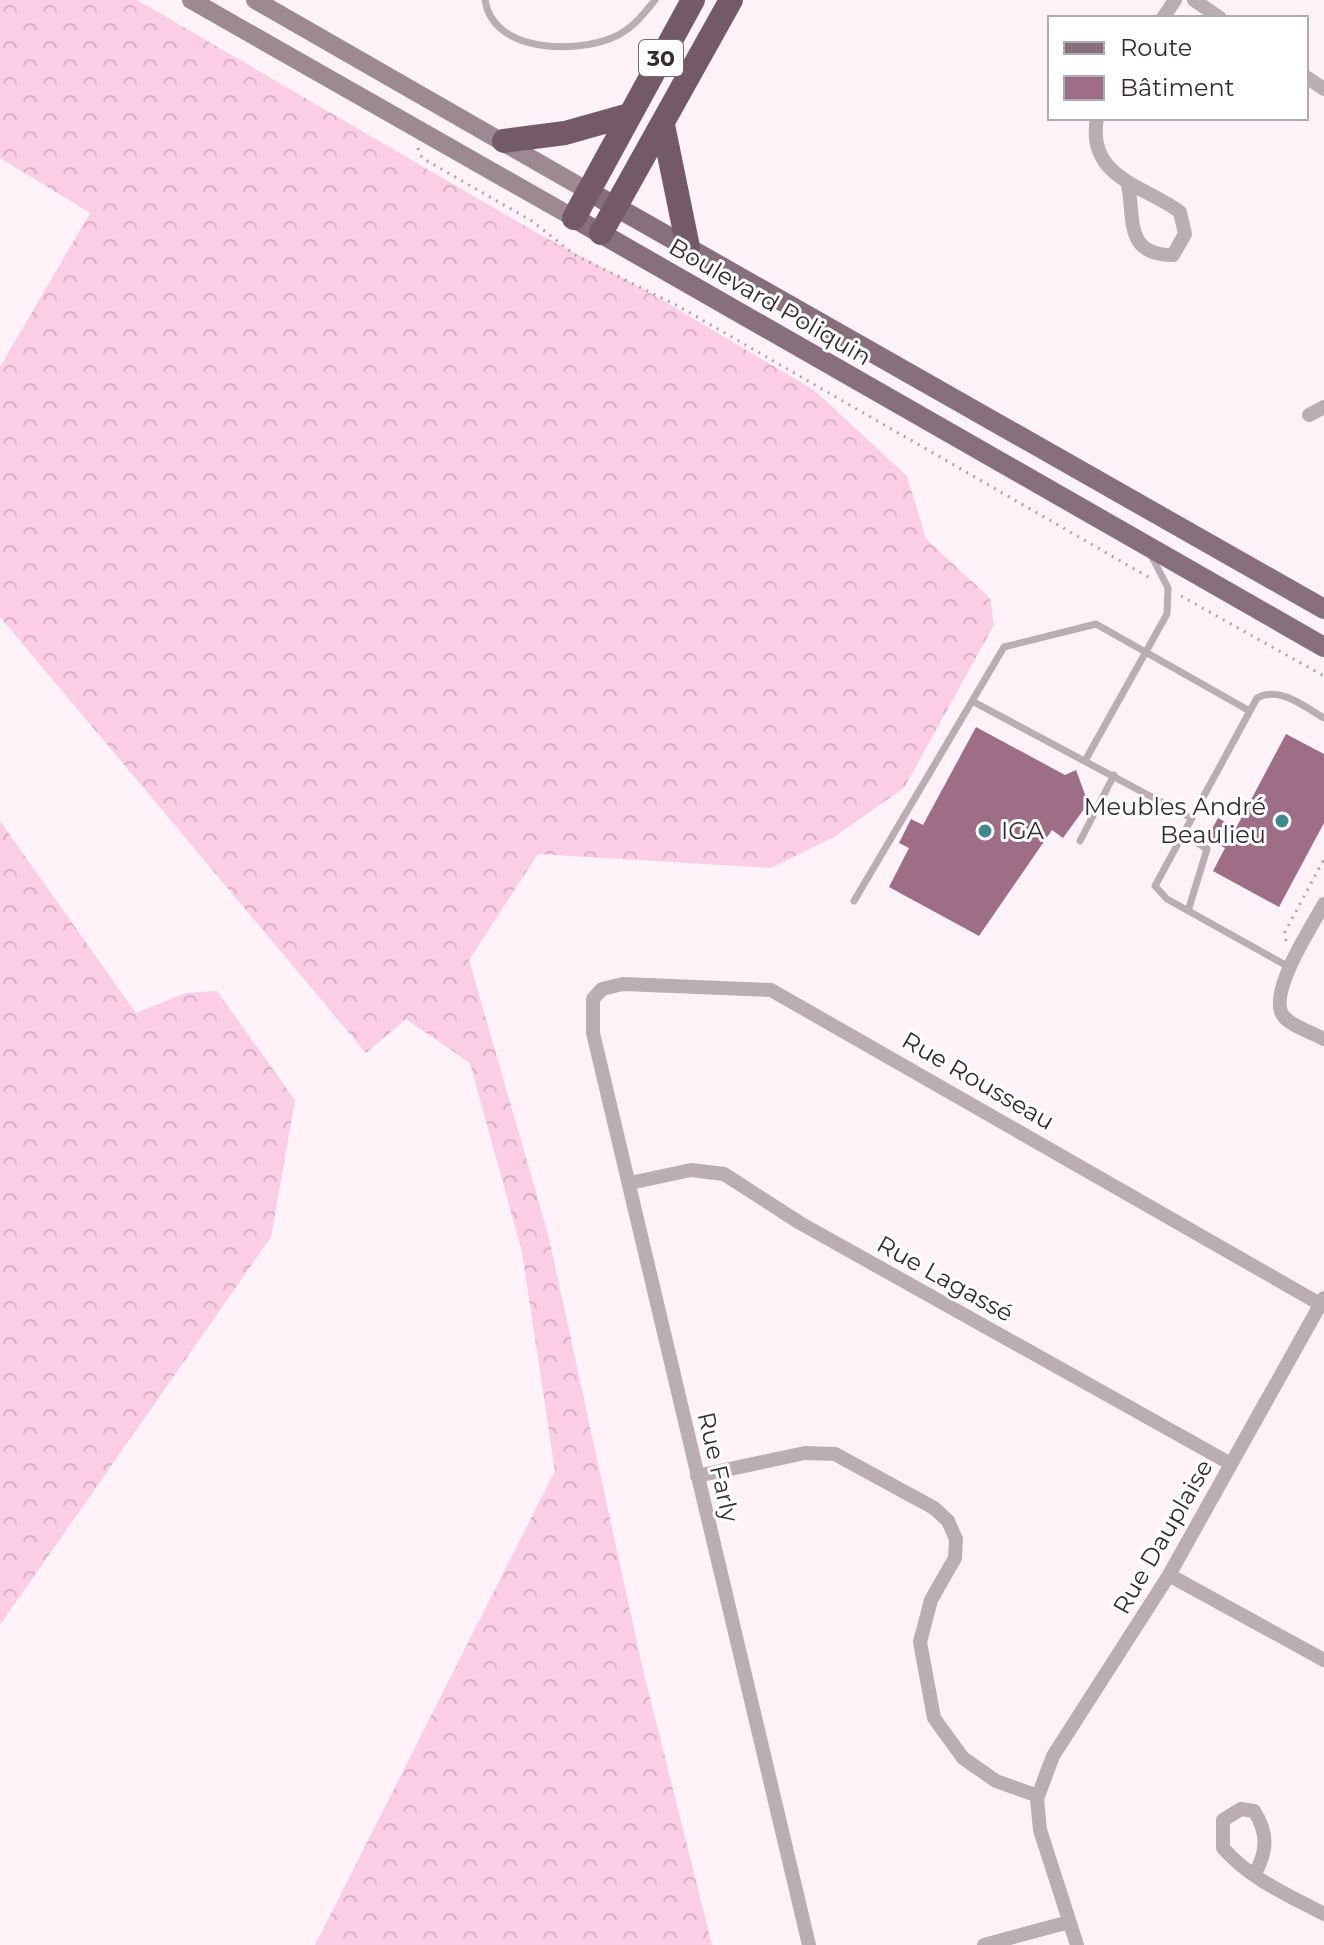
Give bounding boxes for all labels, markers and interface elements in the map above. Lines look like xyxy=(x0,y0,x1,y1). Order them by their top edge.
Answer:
legend xyxy=(1048,16,1308,120)
text: Route xyxy=(1120,33,1192,62)
road number: 30 xyxy=(639,40,683,76)
text: Bâtiment xyxy=(1120,73,1235,102)
street label: Boulevard Poliquin xyxy=(664,232,876,371)
place label: Meubles André Beaulieu xyxy=(1084,792,1266,849)
marker: Meubles André Beaulieu xyxy=(1273,812,1291,830)
place label: IGA xyxy=(1001,816,1045,845)
marker: IGA xyxy=(976,822,994,840)
street label: Rue Rousseau xyxy=(897,1025,1059,1136)
street label: Rue Lagassé xyxy=(872,1229,1018,1328)
street label: Rue Farly xyxy=(692,1409,745,1525)
street label: Rue Dauplaise xyxy=(1107,1454,1219,1619)

